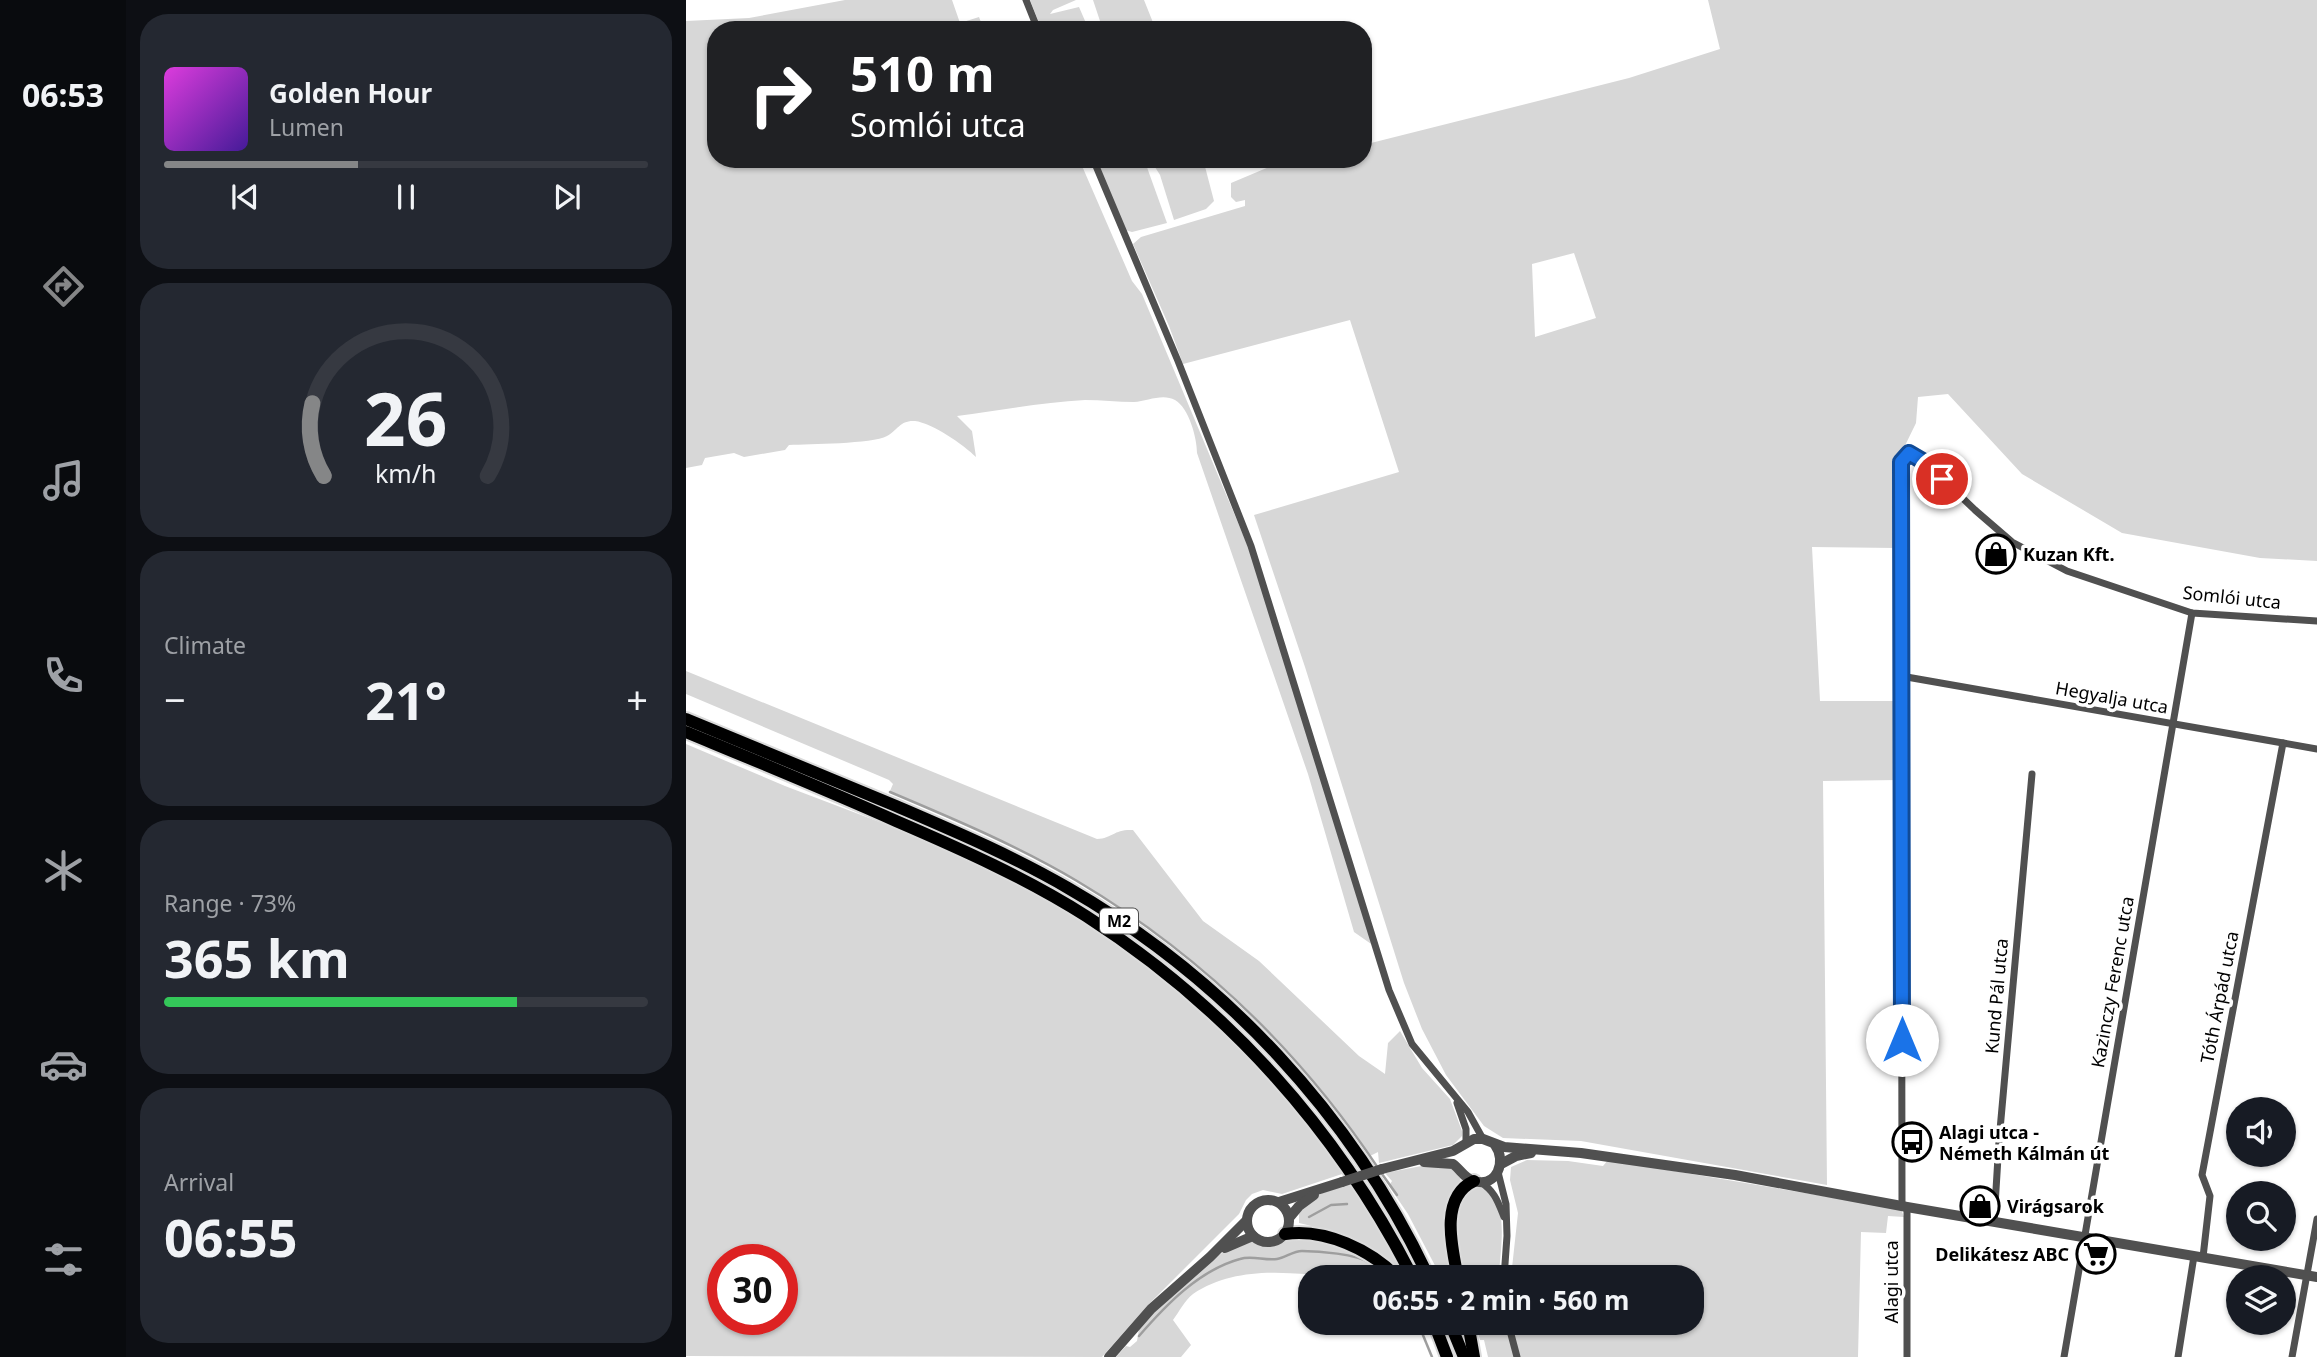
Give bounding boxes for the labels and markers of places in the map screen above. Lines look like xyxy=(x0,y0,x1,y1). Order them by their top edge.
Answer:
pin xyxy=(1912,449,1972,509)
shop icon: Kuzan Kft. xyxy=(1975,533,2017,575)
place label: Kuzan Kft. xyxy=(2023,542,2114,566)
place label: Alagi utca - Németh Kálmán út xyxy=(1939,1120,2109,1165)
bus stop icon: Alagi utca - Németh Kálmán út xyxy=(1891,1121,1933,1163)
shop icon: Virágsarok xyxy=(1959,1185,2001,1227)
place label: Virágsarok xyxy=(2007,1194,2105,1218)
supermarket icon: Delikátesz ABC xyxy=(2075,1233,2117,1275)
place label: Delikátesz ABC xyxy=(1935,1242,2069,1266)

